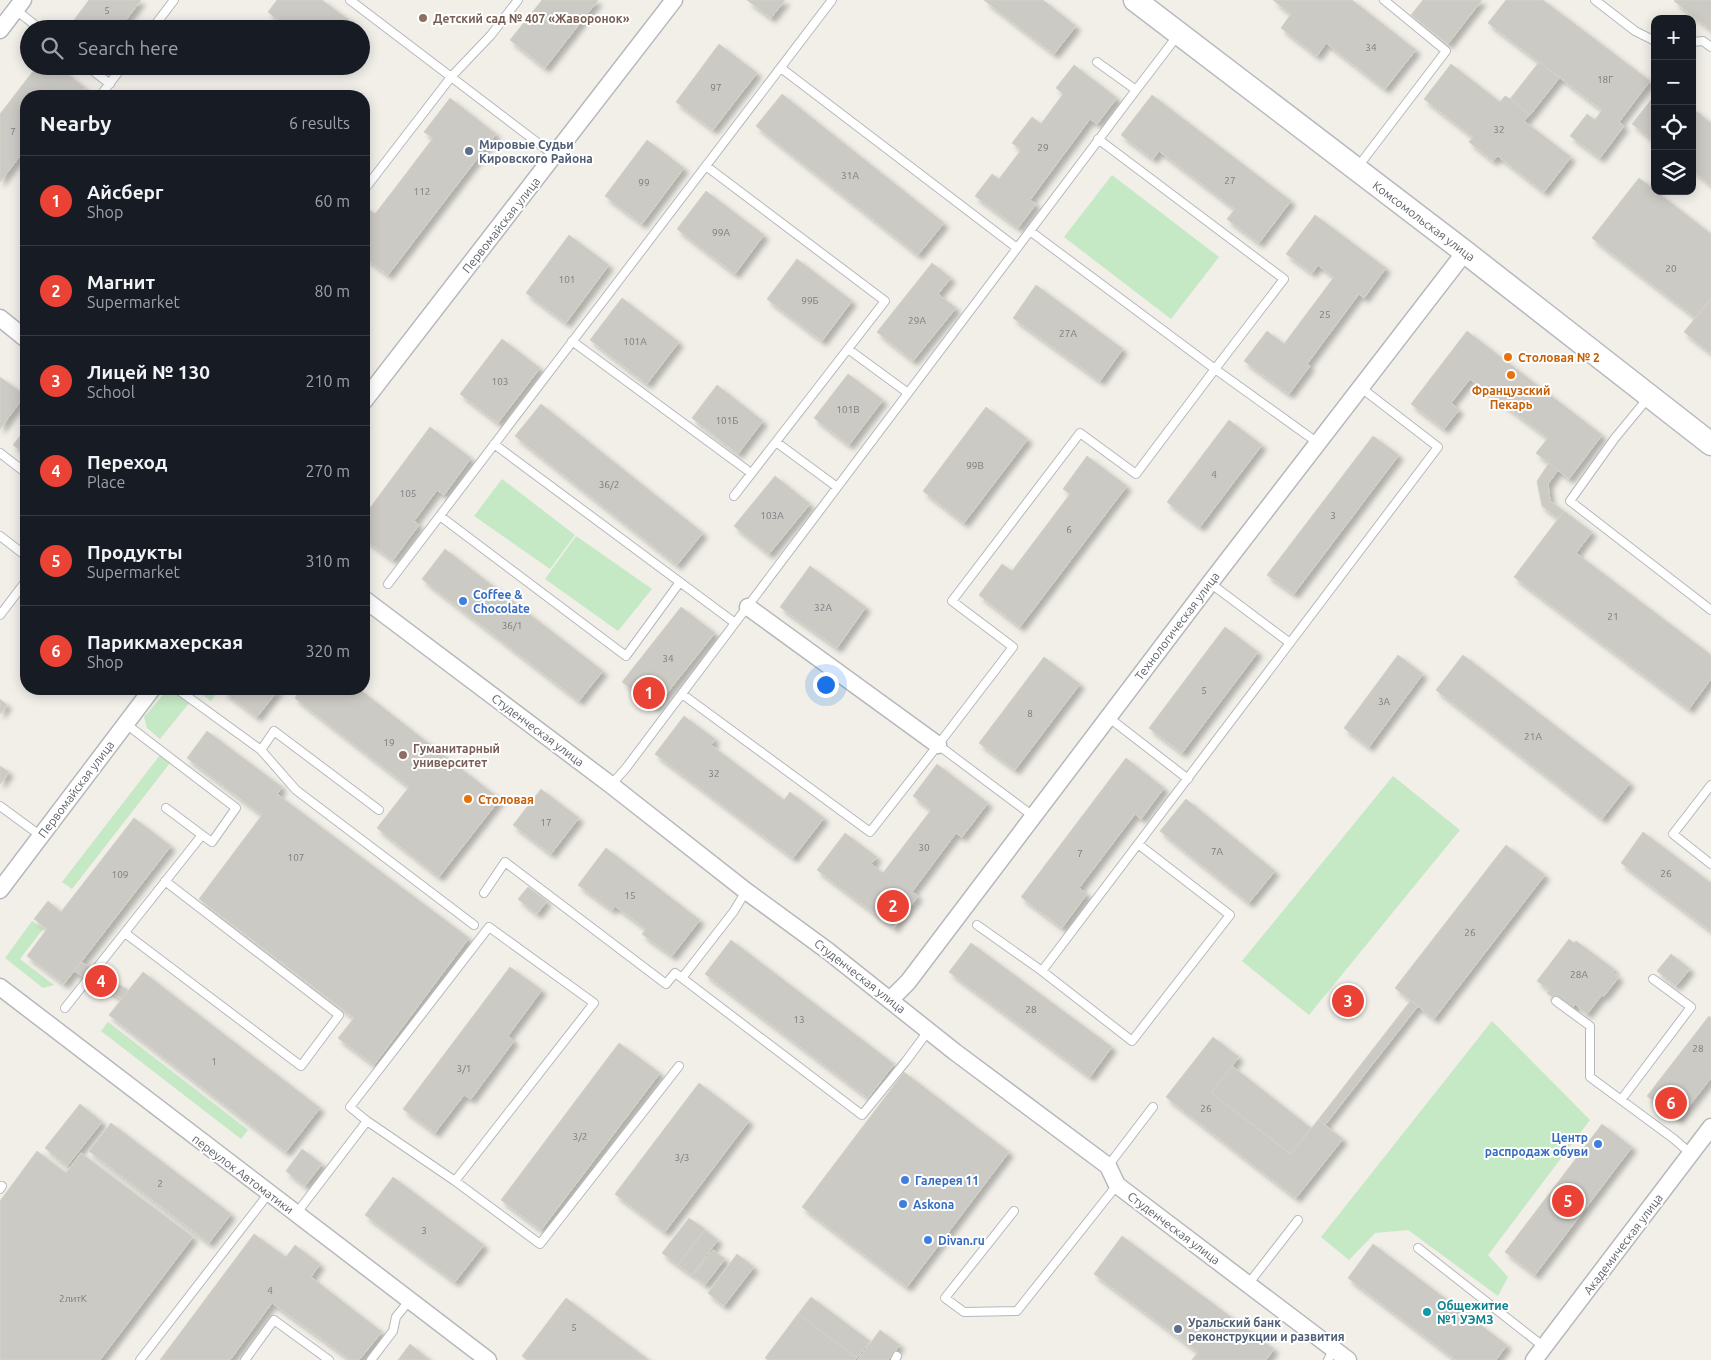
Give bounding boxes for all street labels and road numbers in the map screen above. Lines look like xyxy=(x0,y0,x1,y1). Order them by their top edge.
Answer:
street label: Первомайская улица xyxy=(460,175,542,275)
street label: Комсомольская улица xyxy=(1370,178,1478,264)
street label: Технологическая улица xyxy=(1132,569,1222,683)
street label: Студенческая улица xyxy=(489,691,587,769)
street label: Первомайская улица xyxy=(35,738,117,840)
street label: Студенческая улица xyxy=(812,936,908,1016)
street label: переулок Автоматики xyxy=(190,1132,296,1216)
street label: Студенческая улица xyxy=(1125,1189,1223,1267)
street label: Академическая улица xyxy=(1581,1191,1665,1297)

